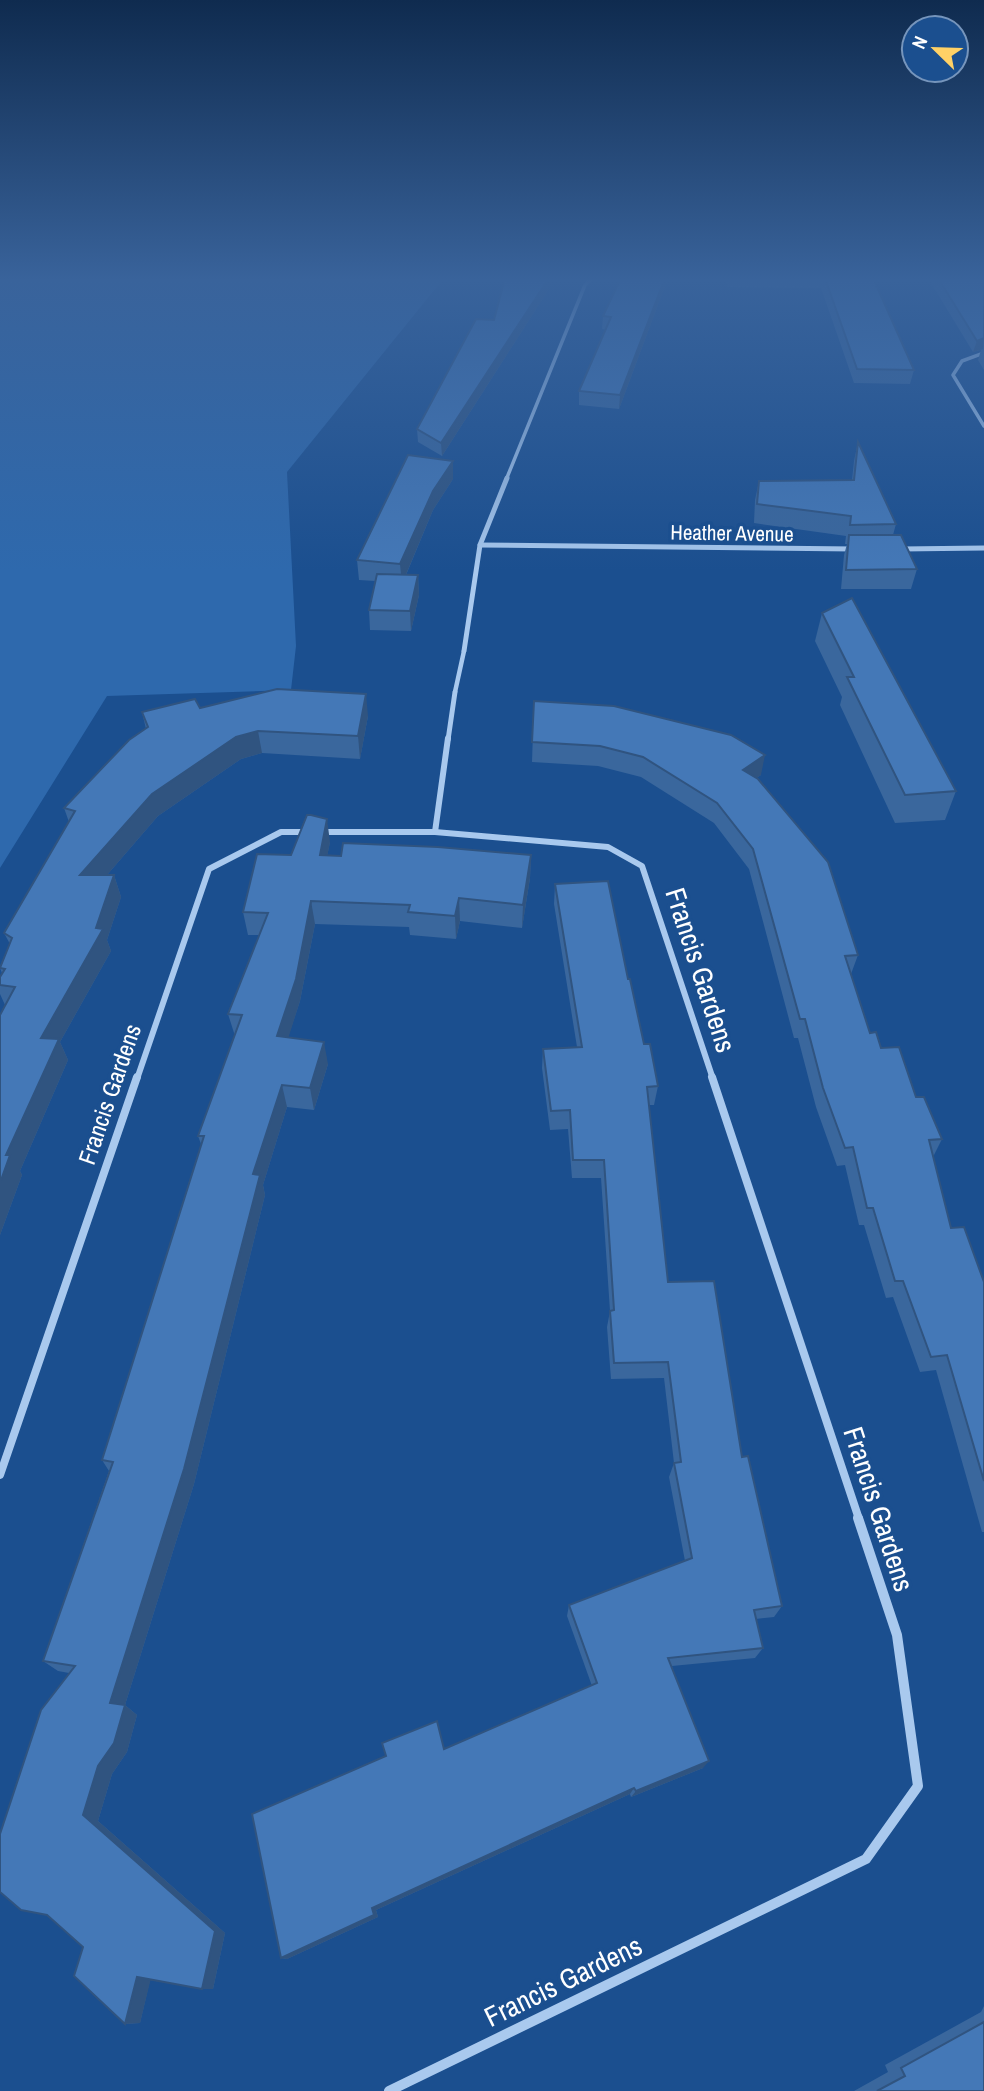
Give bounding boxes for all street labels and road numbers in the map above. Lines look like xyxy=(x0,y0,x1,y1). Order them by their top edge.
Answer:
street label: Heather Avenue xyxy=(670,517,794,549)
street label: Francis Gardens xyxy=(657,883,745,1057)
street label: Francis Gardens xyxy=(70,1019,148,1169)
street label: Francis Gardens xyxy=(835,1422,923,1596)
street label: Francis Gardens xyxy=(478,1926,648,2036)

